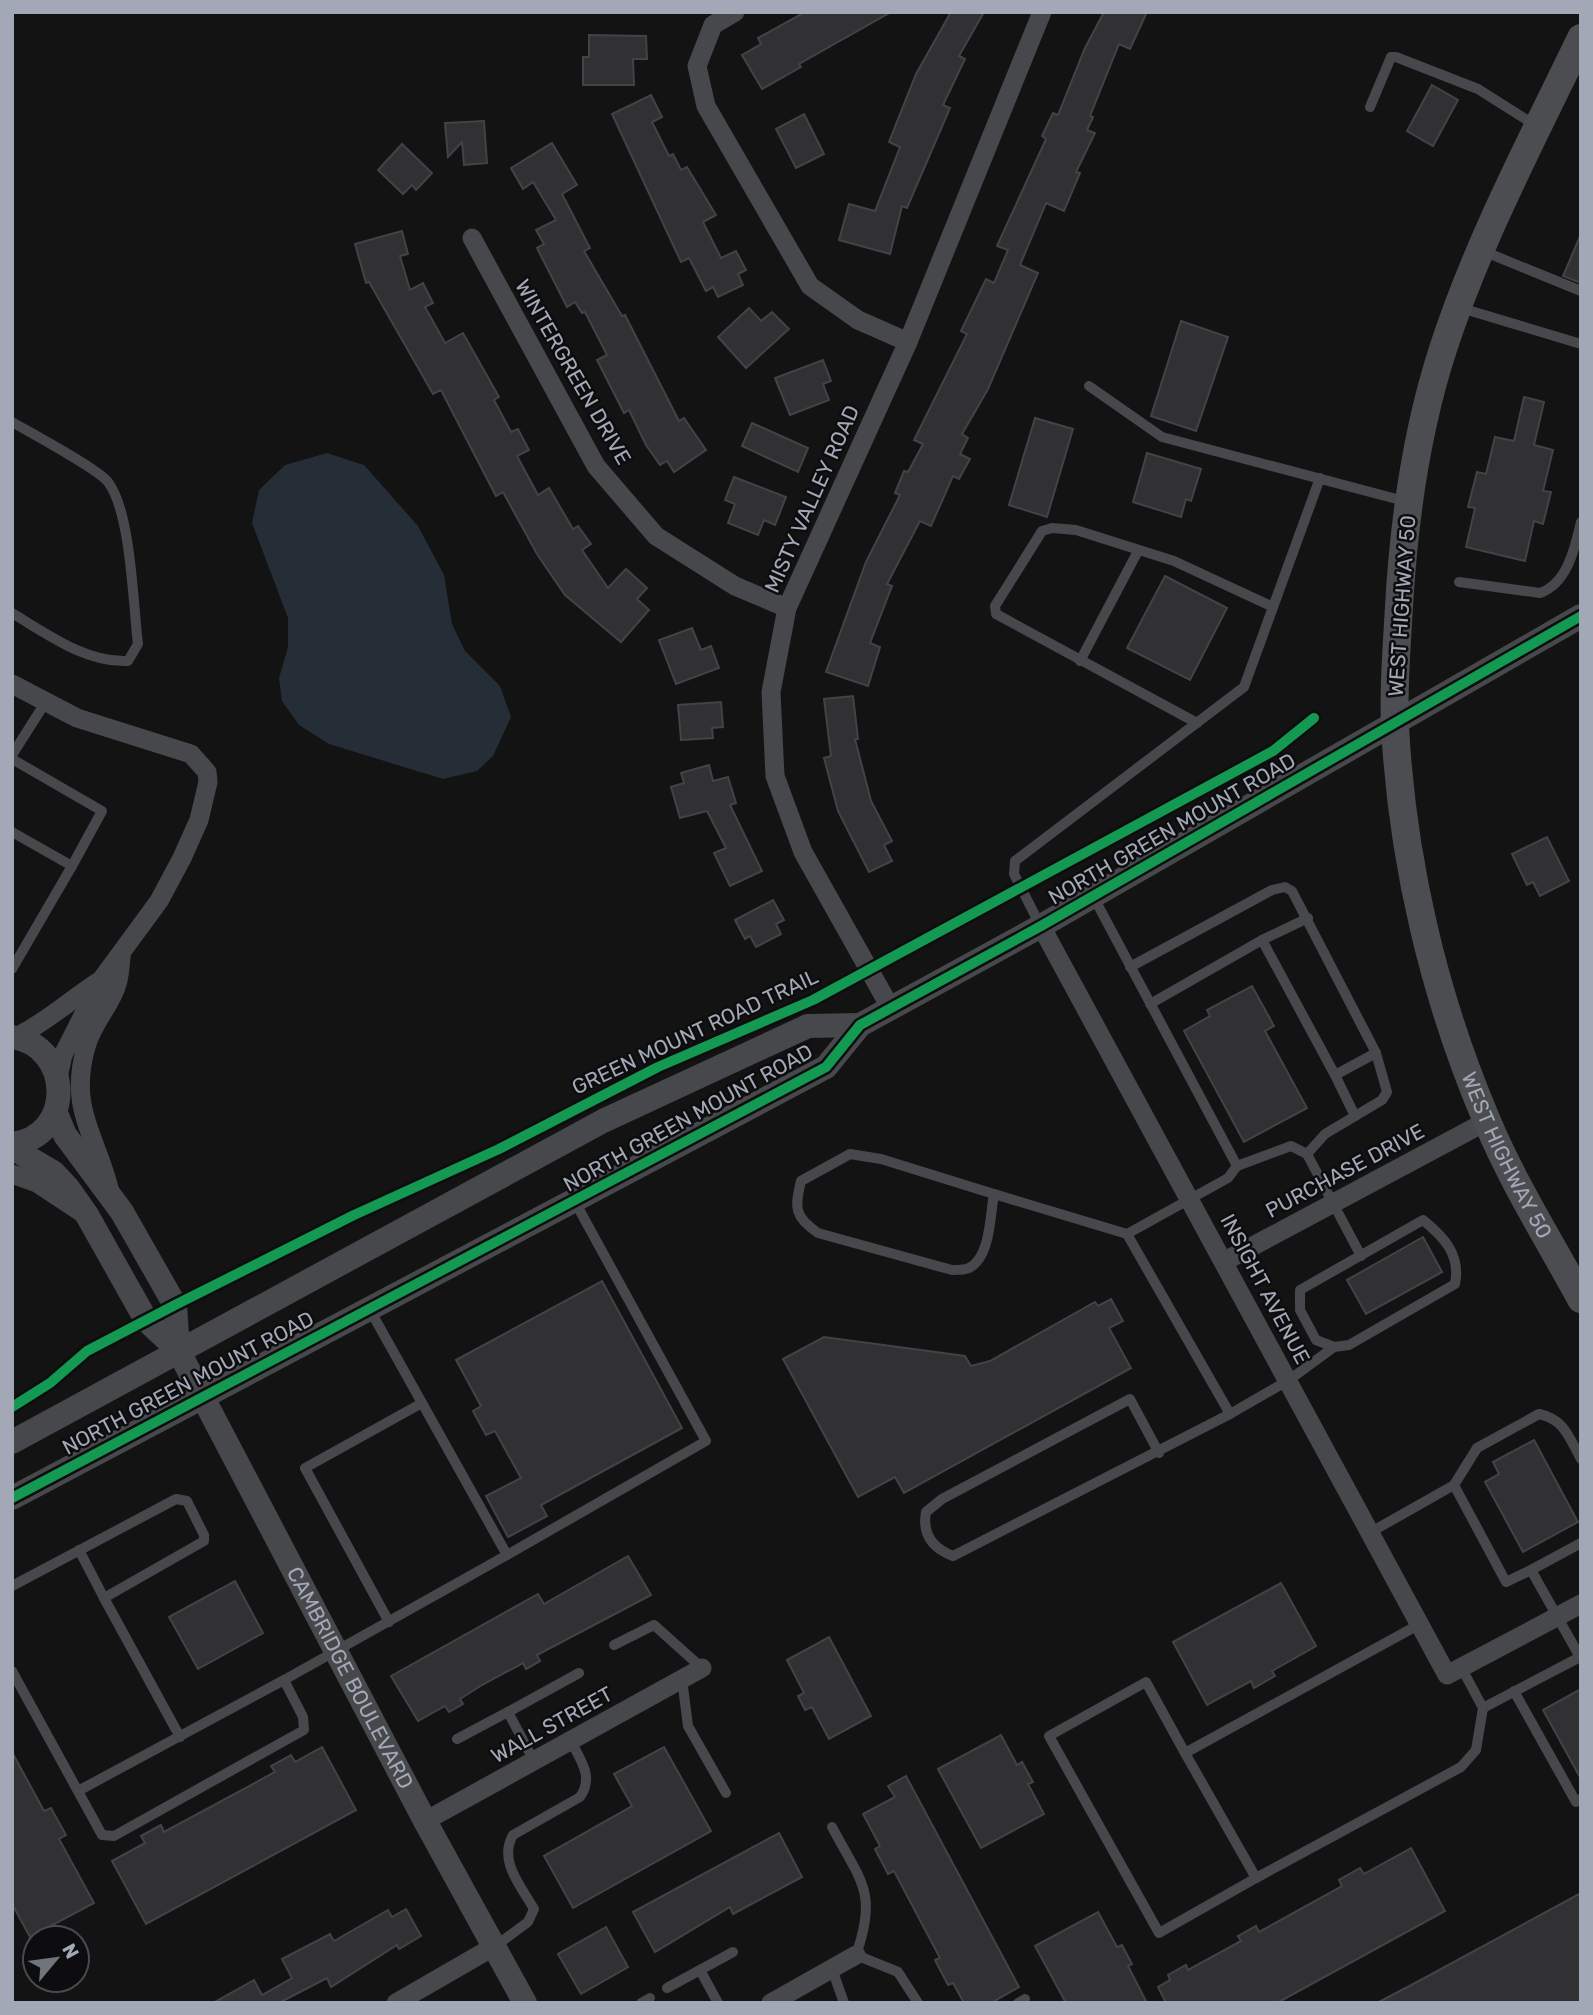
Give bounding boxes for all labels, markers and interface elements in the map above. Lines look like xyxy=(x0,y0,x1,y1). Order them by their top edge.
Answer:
street label: WINTERGREEN DRIVE xyxy=(510,275,637,469)
street label: MISTY VALLEY ROAD xyxy=(759,401,864,596)
street label: WEST HIGHWAY 50 xyxy=(1383,514,1420,698)
street label: NORTH GREEN MOUNT ROAD xyxy=(1044,747,1300,910)
street label: GREEN MOUNT ROAD TRAIL xyxy=(568,963,822,1100)
street label: NORTH GREEN MOUNT ROAD xyxy=(559,1038,817,1197)
street label: WEST HIGHWAY 50 xyxy=(1457,1068,1558,1243)
street label: PURCHASE DRIVE xyxy=(1261,1118,1428,1223)
street label: INSIGHT AVENUE xyxy=(1215,1210,1315,1368)
street label: NORTH GREEN MOUNT ROAD xyxy=(58,1306,318,1460)
street label: CAMBRIDGE BOULEVARD xyxy=(282,1562,419,1793)
street label: WALL STREET xyxy=(487,1681,617,1768)
north arrow xyxy=(21,1924,91,1994)
text: N xyxy=(57,1939,84,1963)

